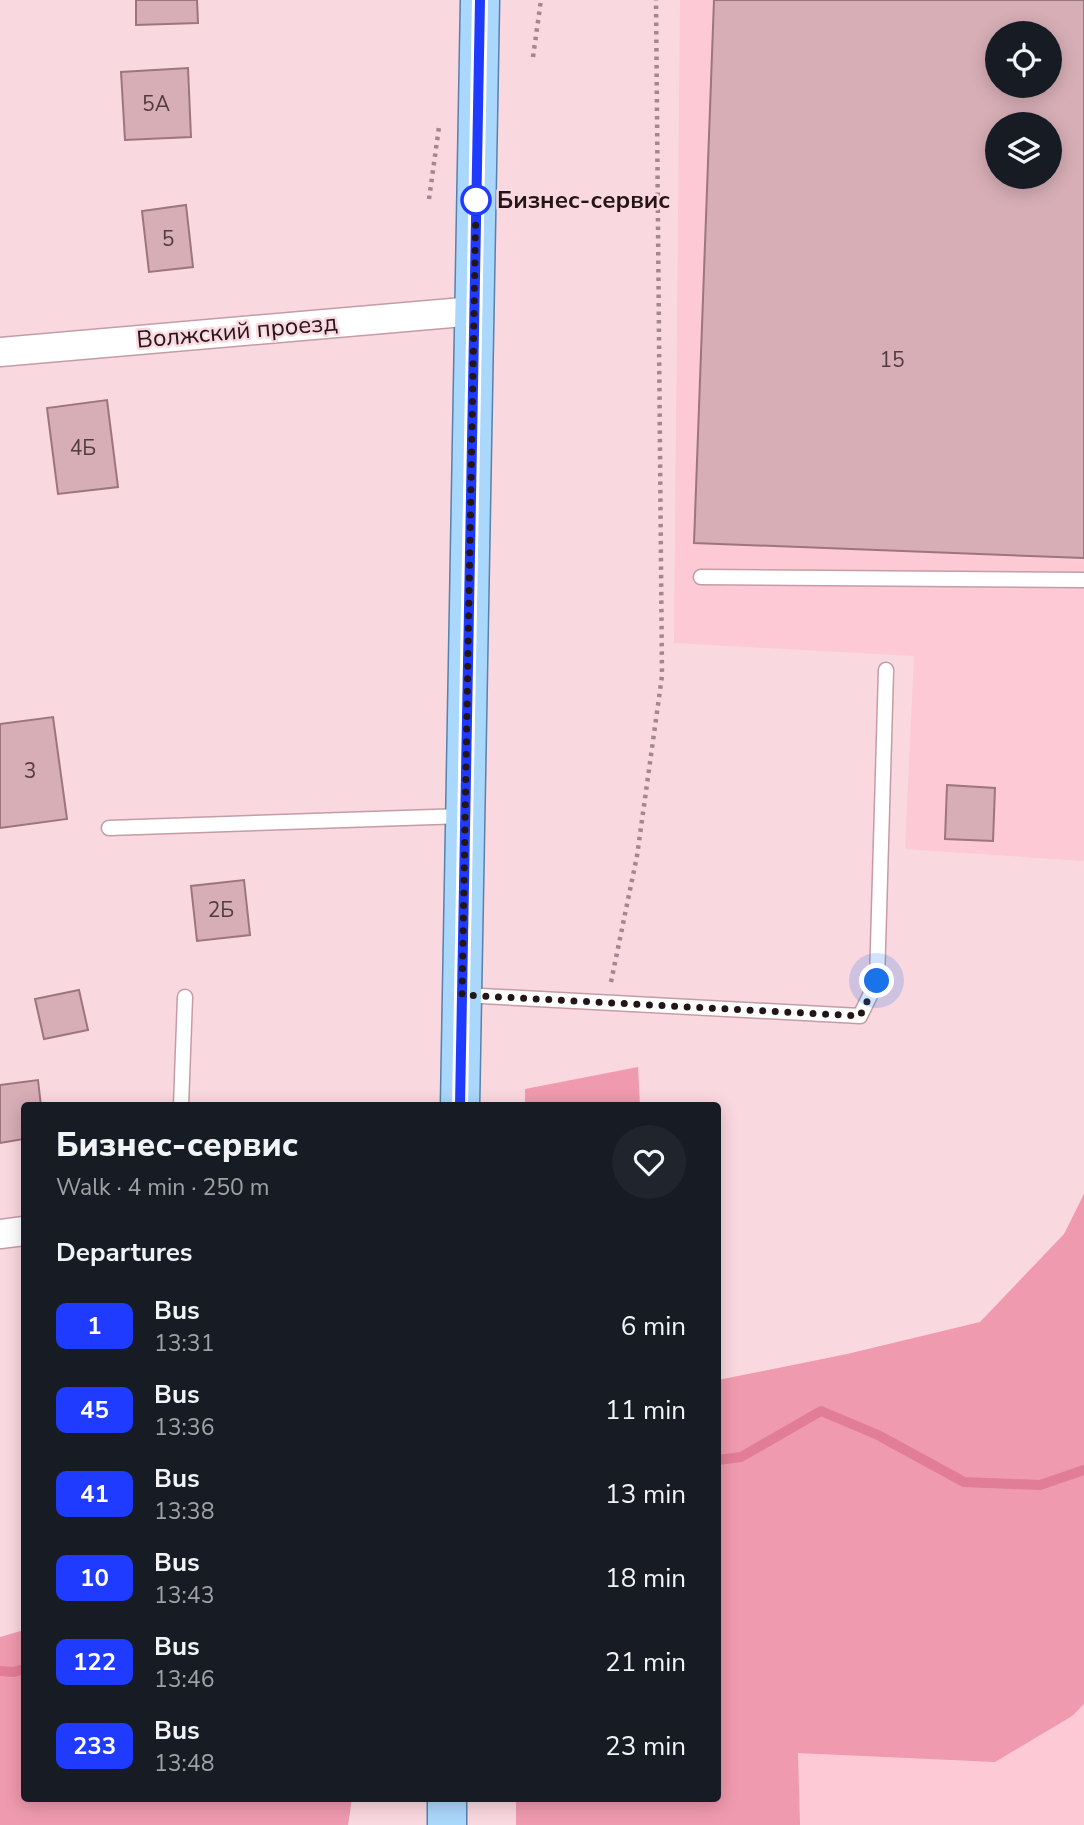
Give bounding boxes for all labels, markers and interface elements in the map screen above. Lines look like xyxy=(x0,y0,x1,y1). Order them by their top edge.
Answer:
map controls xyxy=(985,21,1062,189)
button: locate xyxy=(985,21,1062,98)
house number: 5А xyxy=(142,90,170,118)
button: layers xyxy=(985,112,1062,189)
place label: Бизнес-сервис xyxy=(497,184,670,216)
marker: Бизнес-сервис xyxy=(461,185,491,215)
house number: 5 xyxy=(162,225,174,253)
street label: Волжский проезд xyxy=(135,306,339,356)
house number: 15 xyxy=(879,346,905,374)
house number: 4Б xyxy=(70,434,96,462)
house number: 3 xyxy=(24,757,36,785)
house number: 2Б xyxy=(208,896,234,924)
your location xyxy=(859,963,894,998)
text: Бизнес-сервис xyxy=(56,1123,298,1168)
button: heart xyxy=(612,1125,686,1199)
text: Walk · 4 min · 250 m xyxy=(56,1172,269,1203)
text: Departures xyxy=(56,1235,192,1270)
text: Bus xyxy=(154,1293,200,1328)
text: 6 min xyxy=(621,1309,686,1344)
text: 1 xyxy=(87,1310,102,1342)
text: 13:31 xyxy=(154,1328,214,1359)
text: Bus xyxy=(154,1377,200,1412)
text: 11 min xyxy=(605,1393,686,1428)
text: 45 xyxy=(80,1394,109,1426)
text: 13:36 xyxy=(154,1412,214,1443)
text: Bus xyxy=(154,1461,200,1496)
text: 13 min xyxy=(605,1477,686,1512)
text: 41 xyxy=(80,1478,109,1510)
text: 13:38 xyxy=(154,1496,214,1527)
text: Bus xyxy=(154,1545,200,1580)
text: 18 min xyxy=(605,1561,686,1596)
text: 10 xyxy=(80,1562,109,1594)
text: 13:43 xyxy=(154,1580,214,1611)
text: Bus xyxy=(154,1629,200,1664)
text: 21 min xyxy=(605,1645,686,1680)
text: 122 xyxy=(73,1646,116,1678)
text: 13:46 xyxy=(154,1664,214,1695)
text: Bus xyxy=(154,1713,200,1748)
text: 23 min xyxy=(605,1729,686,1764)
text: 233 xyxy=(73,1730,116,1762)
text: 13:48 xyxy=(154,1748,214,1779)

